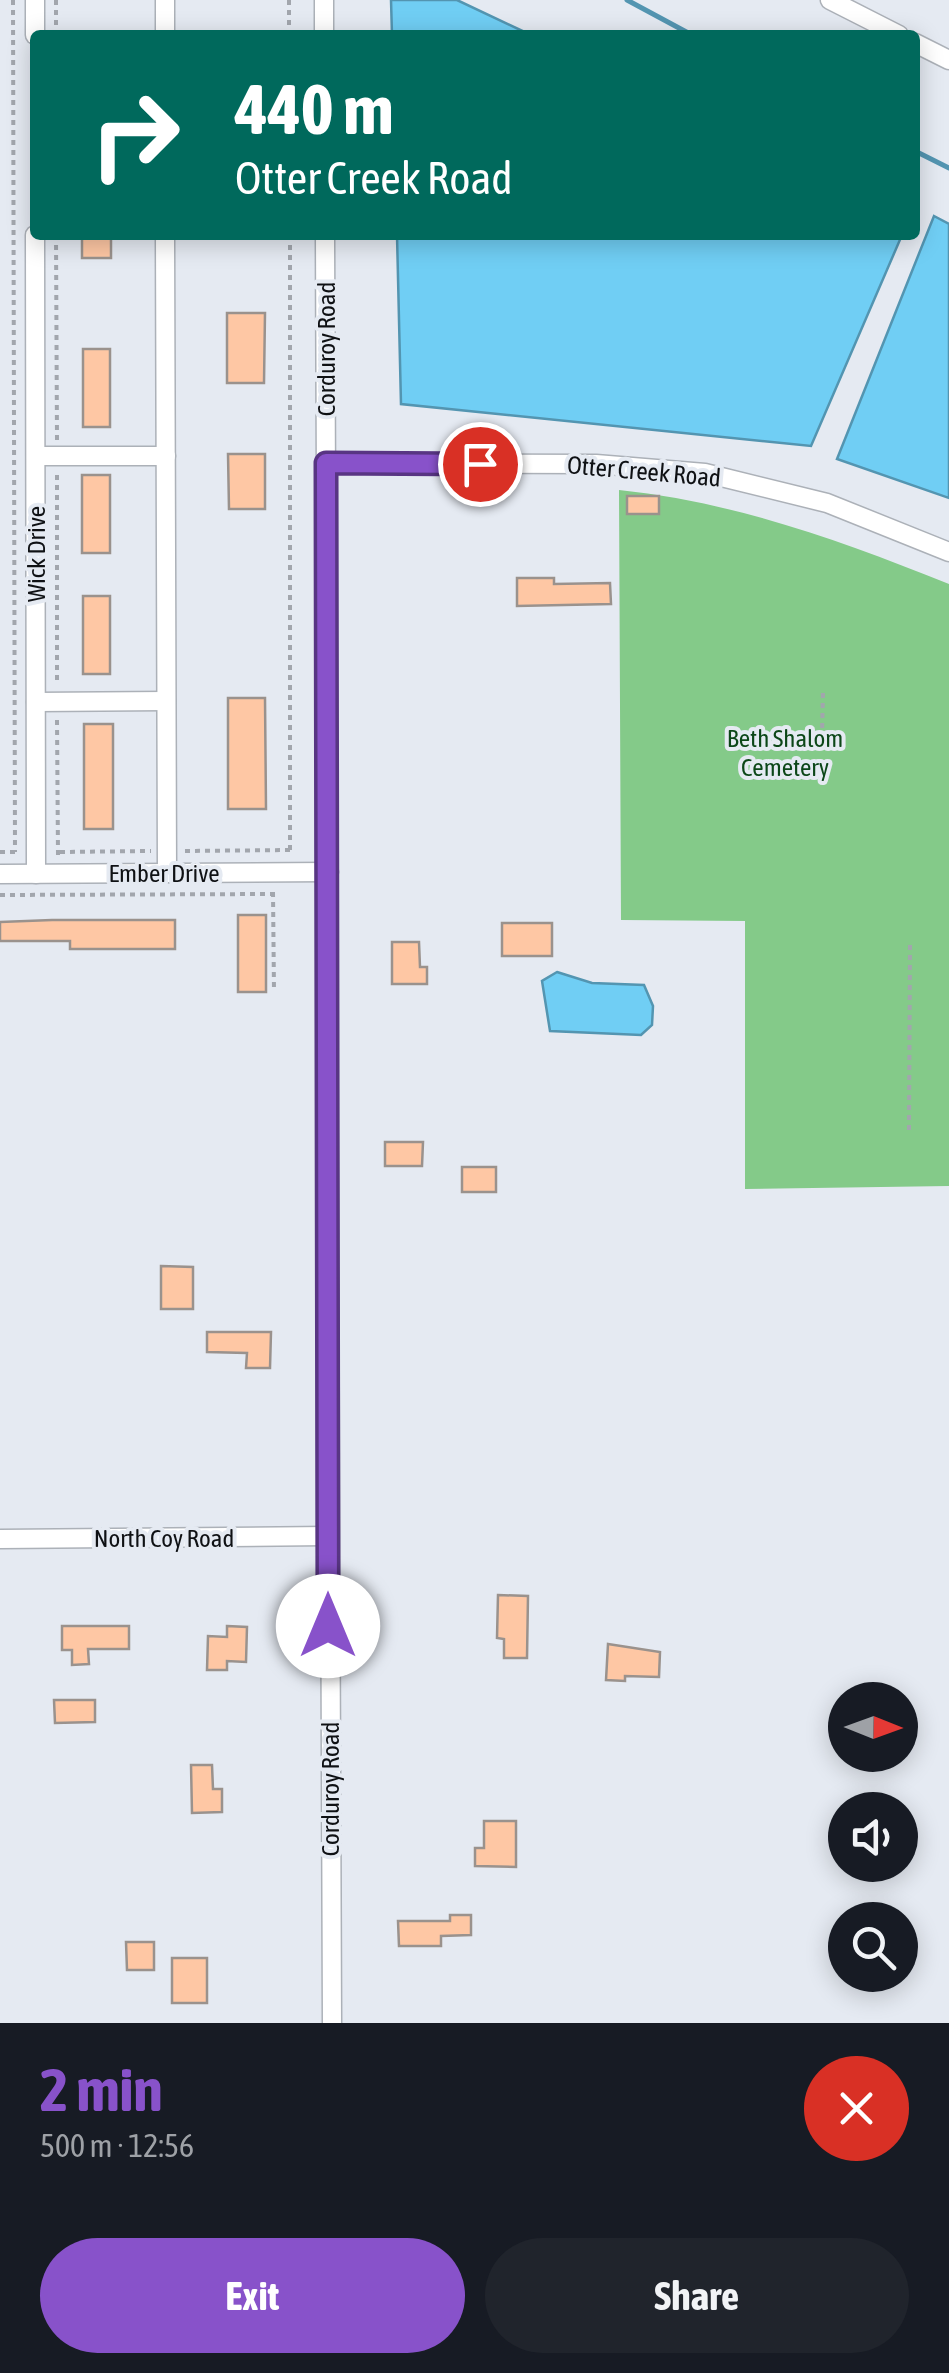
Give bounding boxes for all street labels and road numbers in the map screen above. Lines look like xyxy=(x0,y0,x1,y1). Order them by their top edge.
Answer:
street label: Corduroy Road xyxy=(312,282,340,416)
street label: Otter Creek Road xyxy=(566,450,722,492)
street label: Wick Drive xyxy=(22,506,50,602)
street label: Ember Drive xyxy=(108,859,220,887)
street label: North Coy Road xyxy=(94,1524,234,1552)
street label: Corduroy Road xyxy=(316,1722,344,1856)

